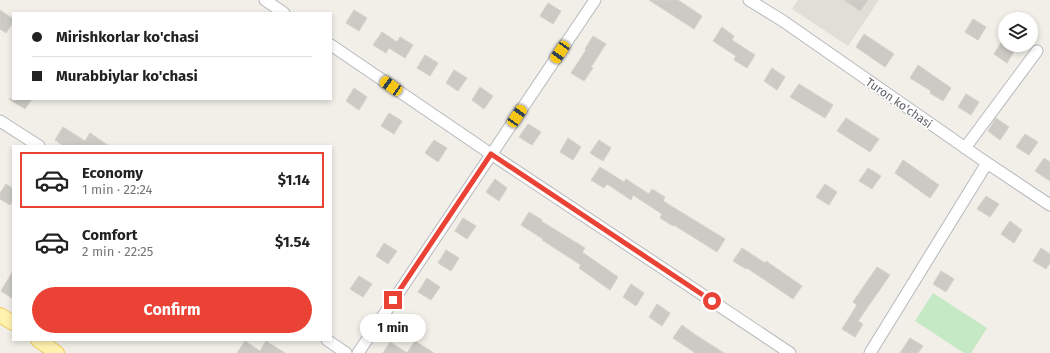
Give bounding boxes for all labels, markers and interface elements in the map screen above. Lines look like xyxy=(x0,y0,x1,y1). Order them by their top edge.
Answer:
map controls xyxy=(998,12,1038,52)
button: layers xyxy=(998,12,1038,52)
text: Mirishkorlar ko'chasi xyxy=(56,28,199,46)
car xyxy=(548,39,572,65)
text: Murabbiylar ko'chasi xyxy=(56,67,198,85)
car xyxy=(378,74,404,98)
street label: Turon ko'chasi xyxy=(863,75,935,131)
car xyxy=(505,103,529,129)
icon: car xyxy=(34,162,70,198)
text: Economy xyxy=(82,164,143,182)
text: $1.14 xyxy=(278,171,310,189)
text: 1 min · 22:24 xyxy=(82,182,153,197)
icon: car xyxy=(34,224,70,260)
text: Comfort xyxy=(82,226,138,244)
text: $1.54 xyxy=(275,233,310,251)
text: 2 min · 22:25 xyxy=(82,244,153,259)
button: Confirm xyxy=(32,287,312,333)
route end xyxy=(384,291,402,309)
route start xyxy=(703,292,721,310)
callout: 1 min xyxy=(360,314,426,342)
text: 1 min xyxy=(377,320,409,335)

